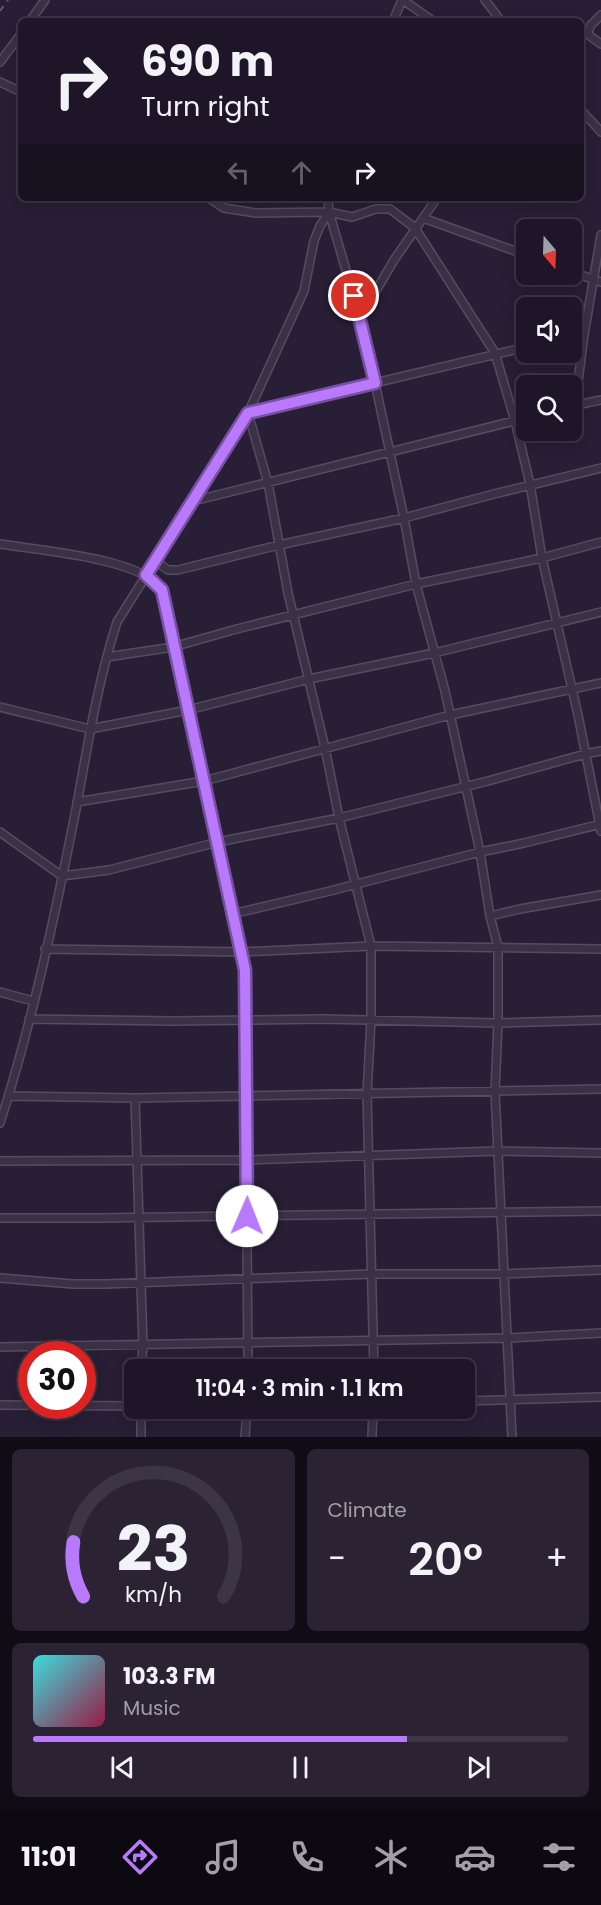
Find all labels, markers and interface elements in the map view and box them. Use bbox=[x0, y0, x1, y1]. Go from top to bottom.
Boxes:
text: 690 m bbox=[141, 32, 274, 91]
icon: right bbox=[42, 42, 120, 120]
text: Turn right bbox=[141, 88, 270, 125]
icon: left bbox=[222, 156, 255, 189]
icon: ahead bbox=[285, 156, 318, 189]
icon: right bbox=[348, 156, 381, 189]
north arrow bbox=[516, 219, 582, 285]
map controls bbox=[516, 219, 582, 441]
pin bbox=[328, 270, 379, 321]
icon: arrive bbox=[337, 279, 370, 312]
button: sound bbox=[516, 297, 582, 363]
button: search bbox=[516, 375, 582, 441]
position arrow bbox=[215, 1184, 279, 1248]
speed limit sign: 30 bbox=[18, 1341, 96, 1419]
text: 11:04 · 3 min · 1.1 km bbox=[195, 1373, 404, 1404]
text: Climate bbox=[328, 1496, 407, 1524]
text: 23 bbox=[117, 1505, 190, 1593]
text: 20° bbox=[408, 1528, 483, 1591]
text: − bbox=[328, 1535, 346, 1582]
text: + bbox=[545, 1535, 568, 1582]
text: km/h bbox=[125, 1579, 182, 1610]
text: 103.3 FM bbox=[123, 1661, 215, 1692]
text: Music bbox=[123, 1694, 181, 1722]
icon: previous bbox=[106, 1751, 139, 1784]
icon: pause bbox=[284, 1751, 317, 1784]
icon: next bbox=[462, 1751, 495, 1784]
icon: directions bbox=[119, 1836, 161, 1878]
icon: music bbox=[202, 1836, 244, 1878]
icon: phone bbox=[286, 1836, 328, 1878]
icon: climate bbox=[370, 1836, 412, 1878]
icon: car bbox=[454, 1836, 496, 1878]
icon: filters bbox=[538, 1836, 580, 1878]
text: 11:01 bbox=[21, 1838, 77, 1875]

